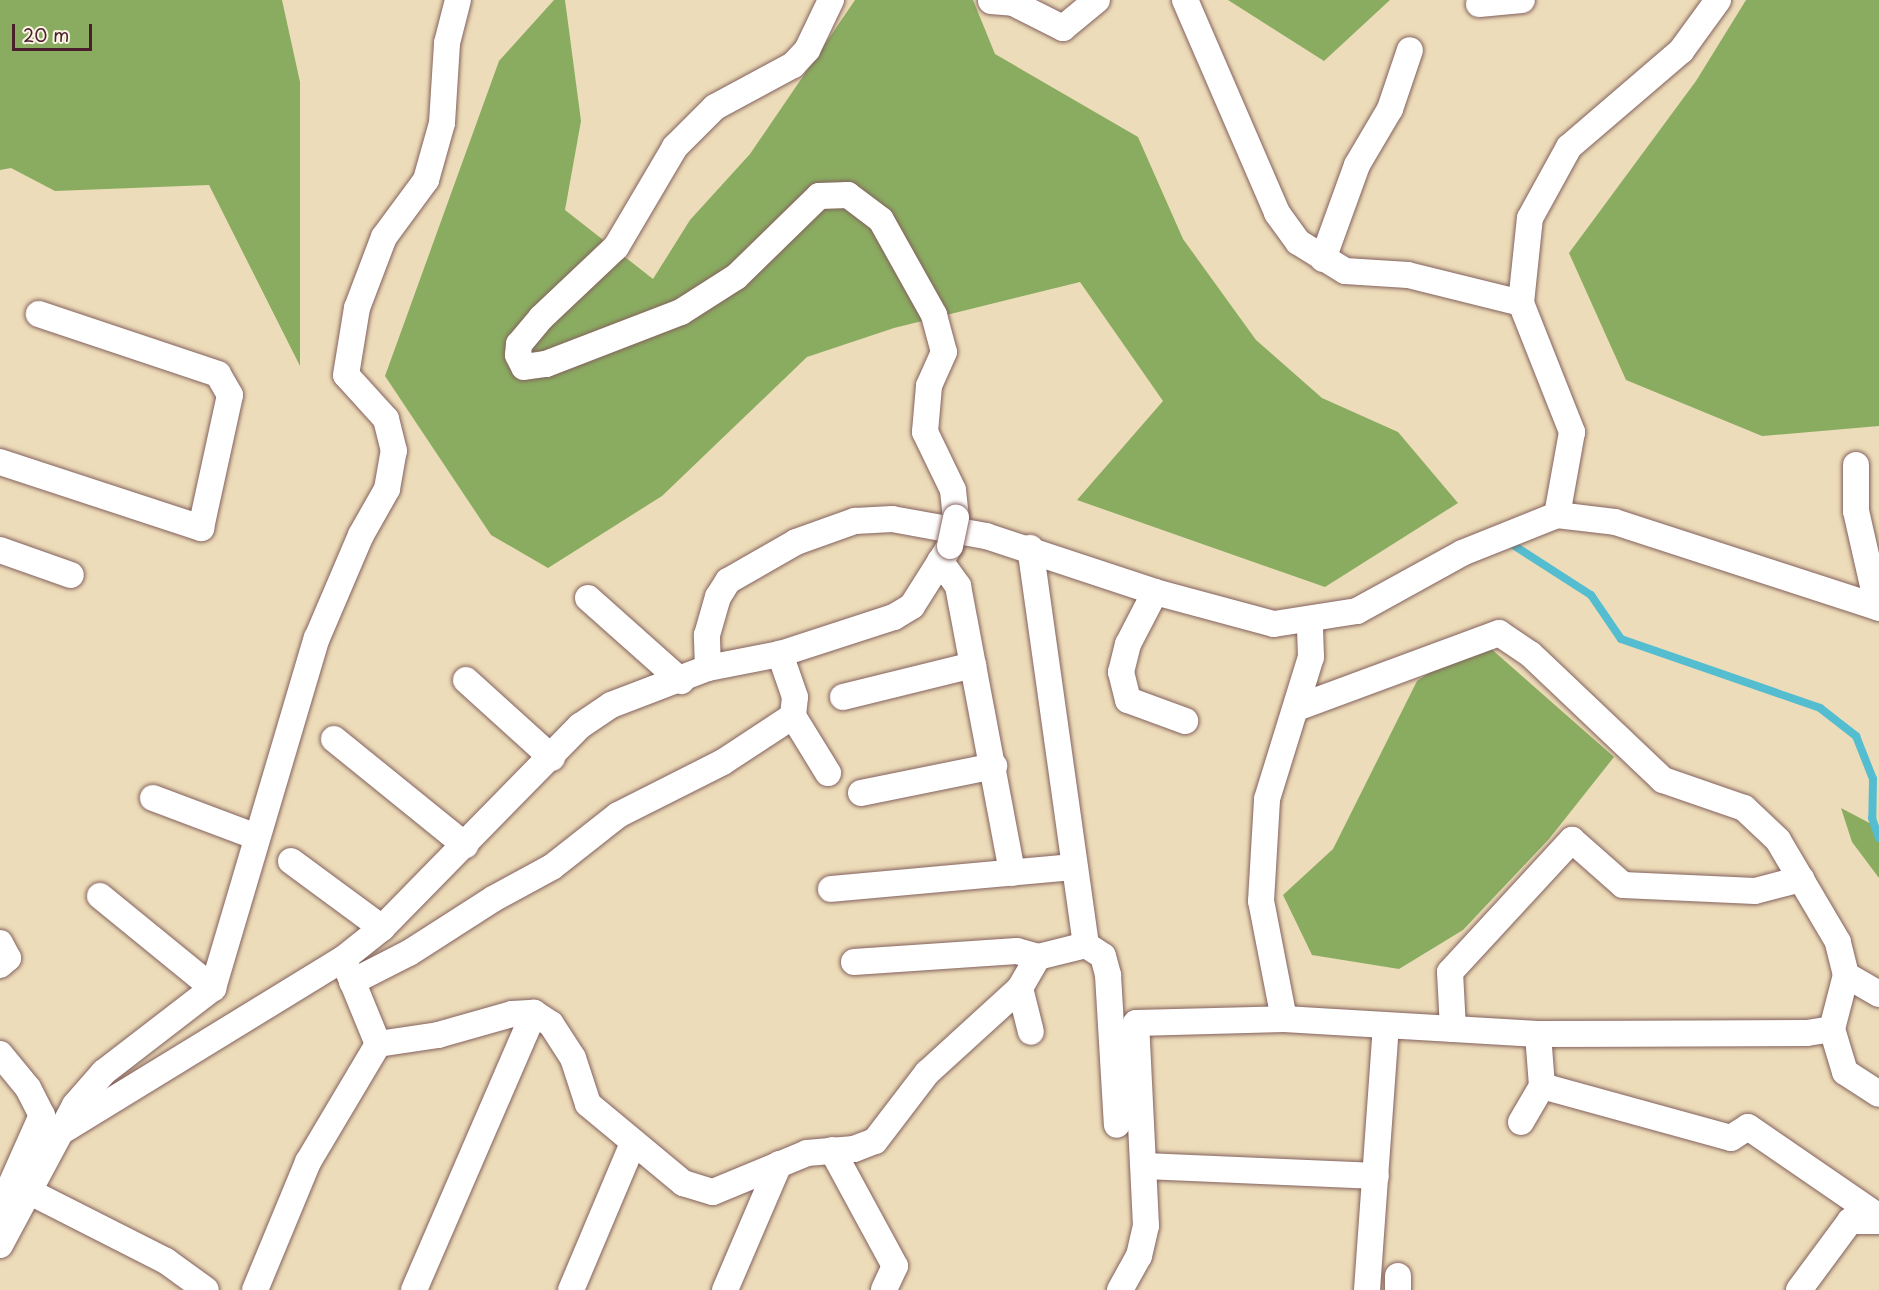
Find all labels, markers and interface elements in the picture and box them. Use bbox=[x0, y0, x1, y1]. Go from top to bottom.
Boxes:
scale bar bbox=[15, 12, 94, 50]
text: 20 m bbox=[23, 21, 69, 48]

